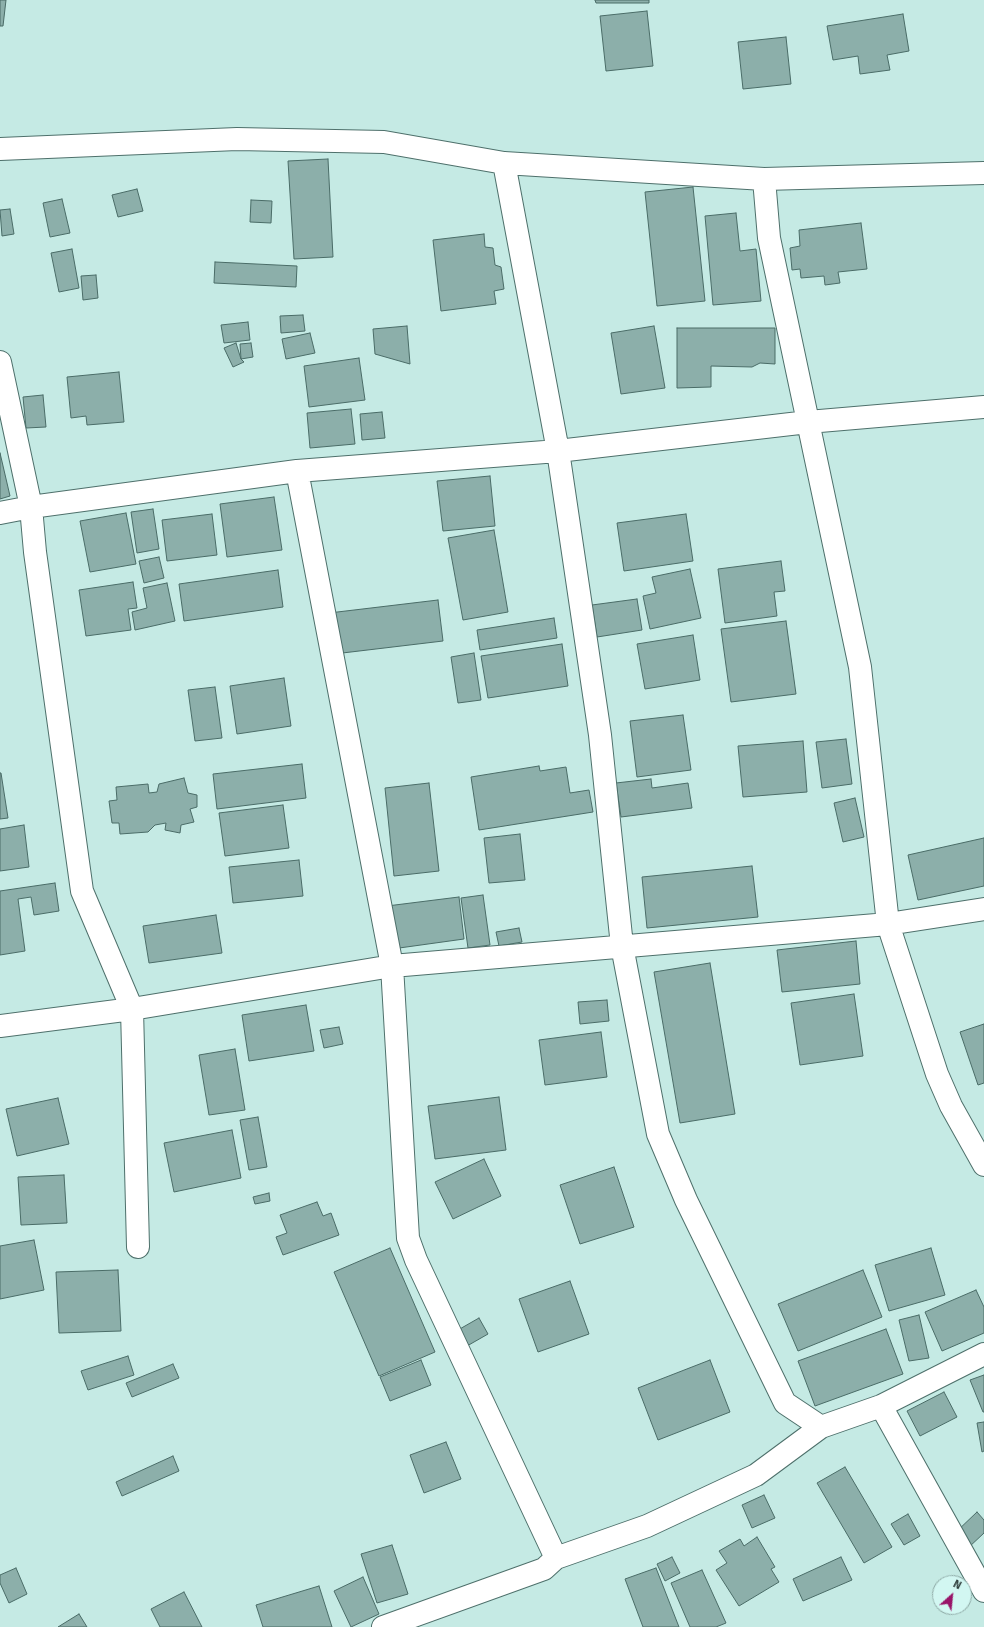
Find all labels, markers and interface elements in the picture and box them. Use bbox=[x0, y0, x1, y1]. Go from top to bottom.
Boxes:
north arrow bbox=[932, 1575, 972, 1615]
text: N bbox=[951, 1577, 964, 1592]

